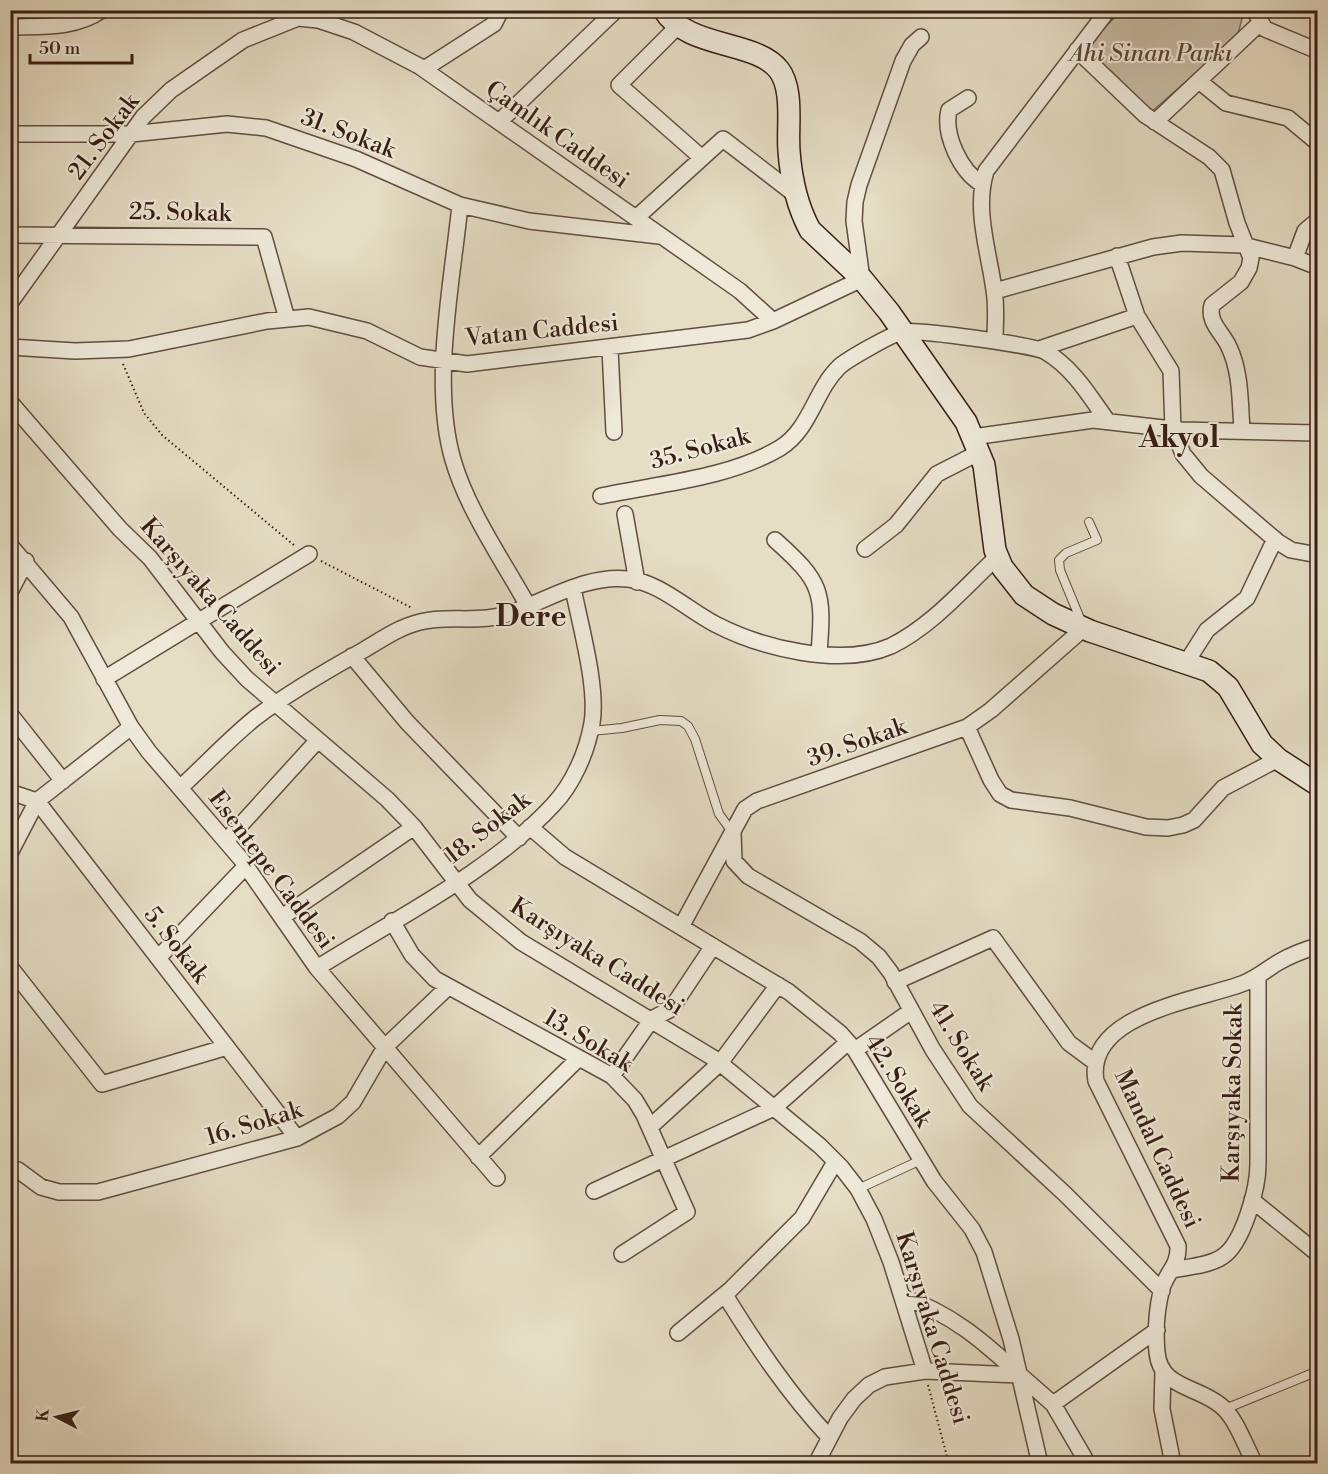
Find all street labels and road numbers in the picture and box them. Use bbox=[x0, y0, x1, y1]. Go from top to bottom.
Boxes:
street label: Çamlık Caddesi bbox=[479, 74, 635, 196]
street label: 21. Sokak bbox=[62, 87, 147, 186]
street label: 31. Sokak bbox=[296, 102, 401, 166]
street label: 25. Sokak bbox=[128, 197, 233, 229]
street label: Vatan Caddesi bbox=[463, 308, 620, 354]
street label: 35. Sokak bbox=[647, 421, 755, 477]
street label: Karşıyaka Caddesi bbox=[133, 512, 287, 682]
street label: 39. Sokak bbox=[803, 712, 912, 774]
street label: 18. Sokak bbox=[439, 784, 538, 871]
street label: Esentepe Caddesi bbox=[201, 785, 341, 955]
street label: Karşıyaka Caddesi bbox=[504, 891, 690, 1023]
street label: 5. Sokak bbox=[137, 901, 216, 990]
street label: 41. Sokak bbox=[922, 995, 1001, 1098]
street label: Karşıyaka Sokak bbox=[1216, 1002, 1250, 1183]
street label: 13. Sokak bbox=[538, 1003, 639, 1080]
street label: 42. Sokak bbox=[858, 1029, 939, 1134]
street label: Mandal Caddesi bbox=[1107, 1065, 1207, 1233]
street label: 16. Sokak bbox=[202, 1095, 307, 1153]
street label: Karşıyaka Caddesi bbox=[888, 1228, 976, 1428]

